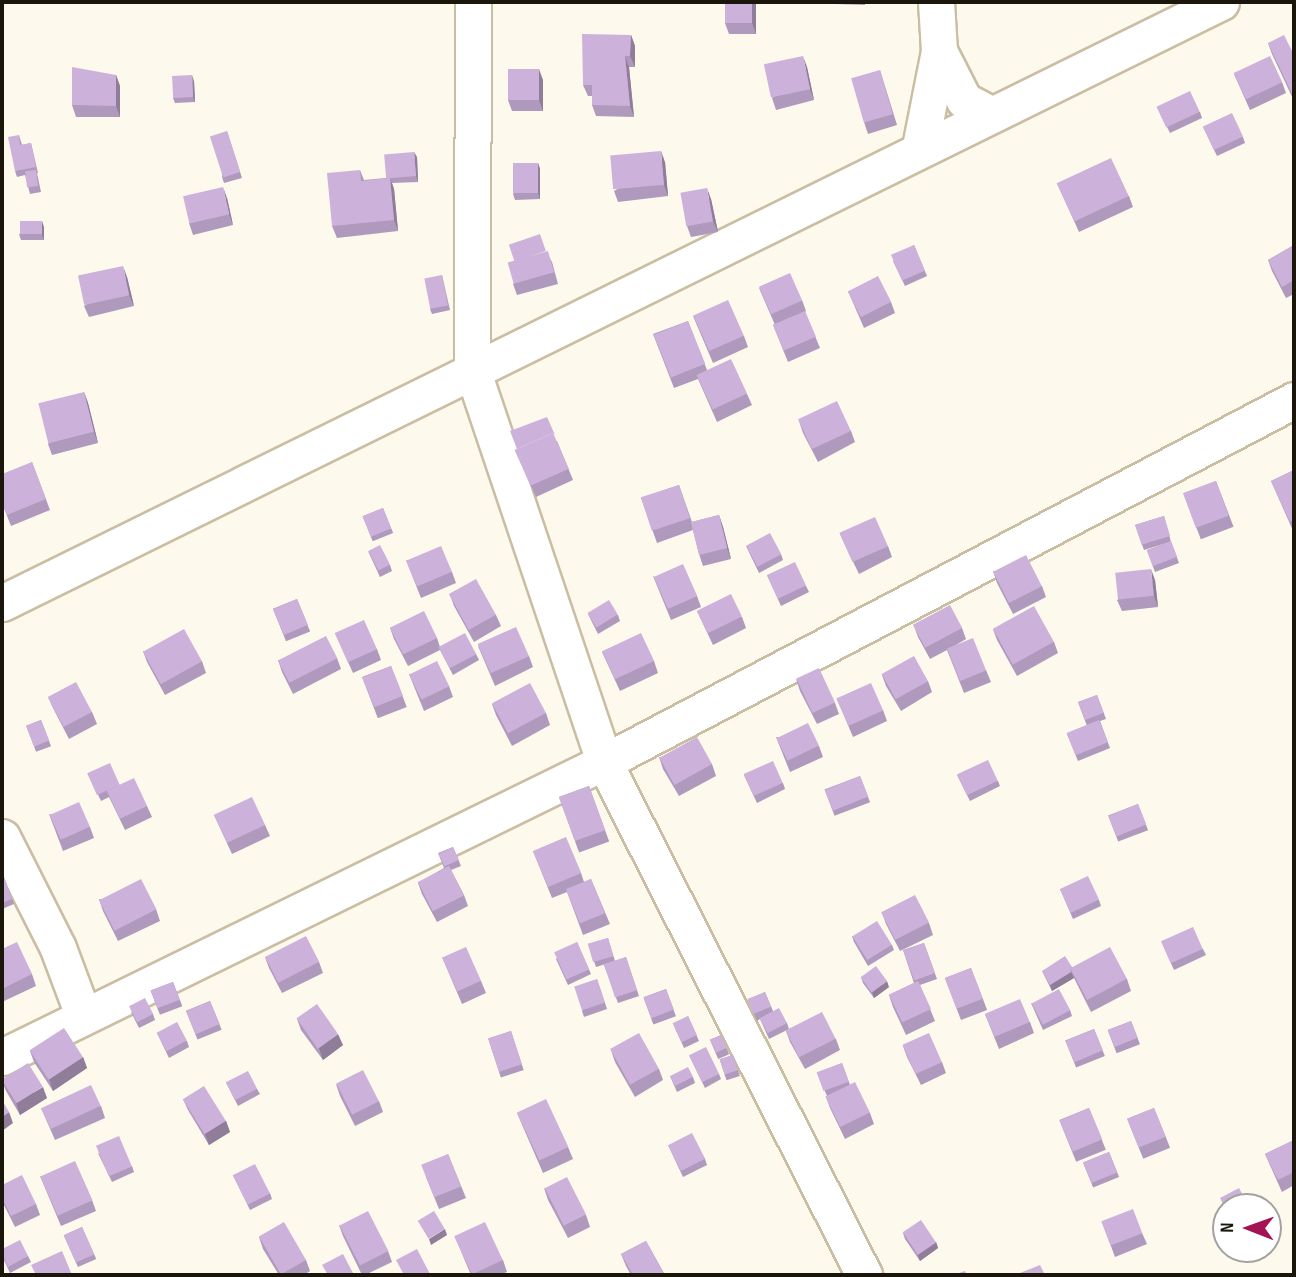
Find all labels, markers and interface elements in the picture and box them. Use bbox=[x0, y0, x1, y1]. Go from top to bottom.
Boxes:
north arrow bbox=[1212, 1193, 1282, 1263]
text: N bbox=[1216, 1222, 1239, 1233]

